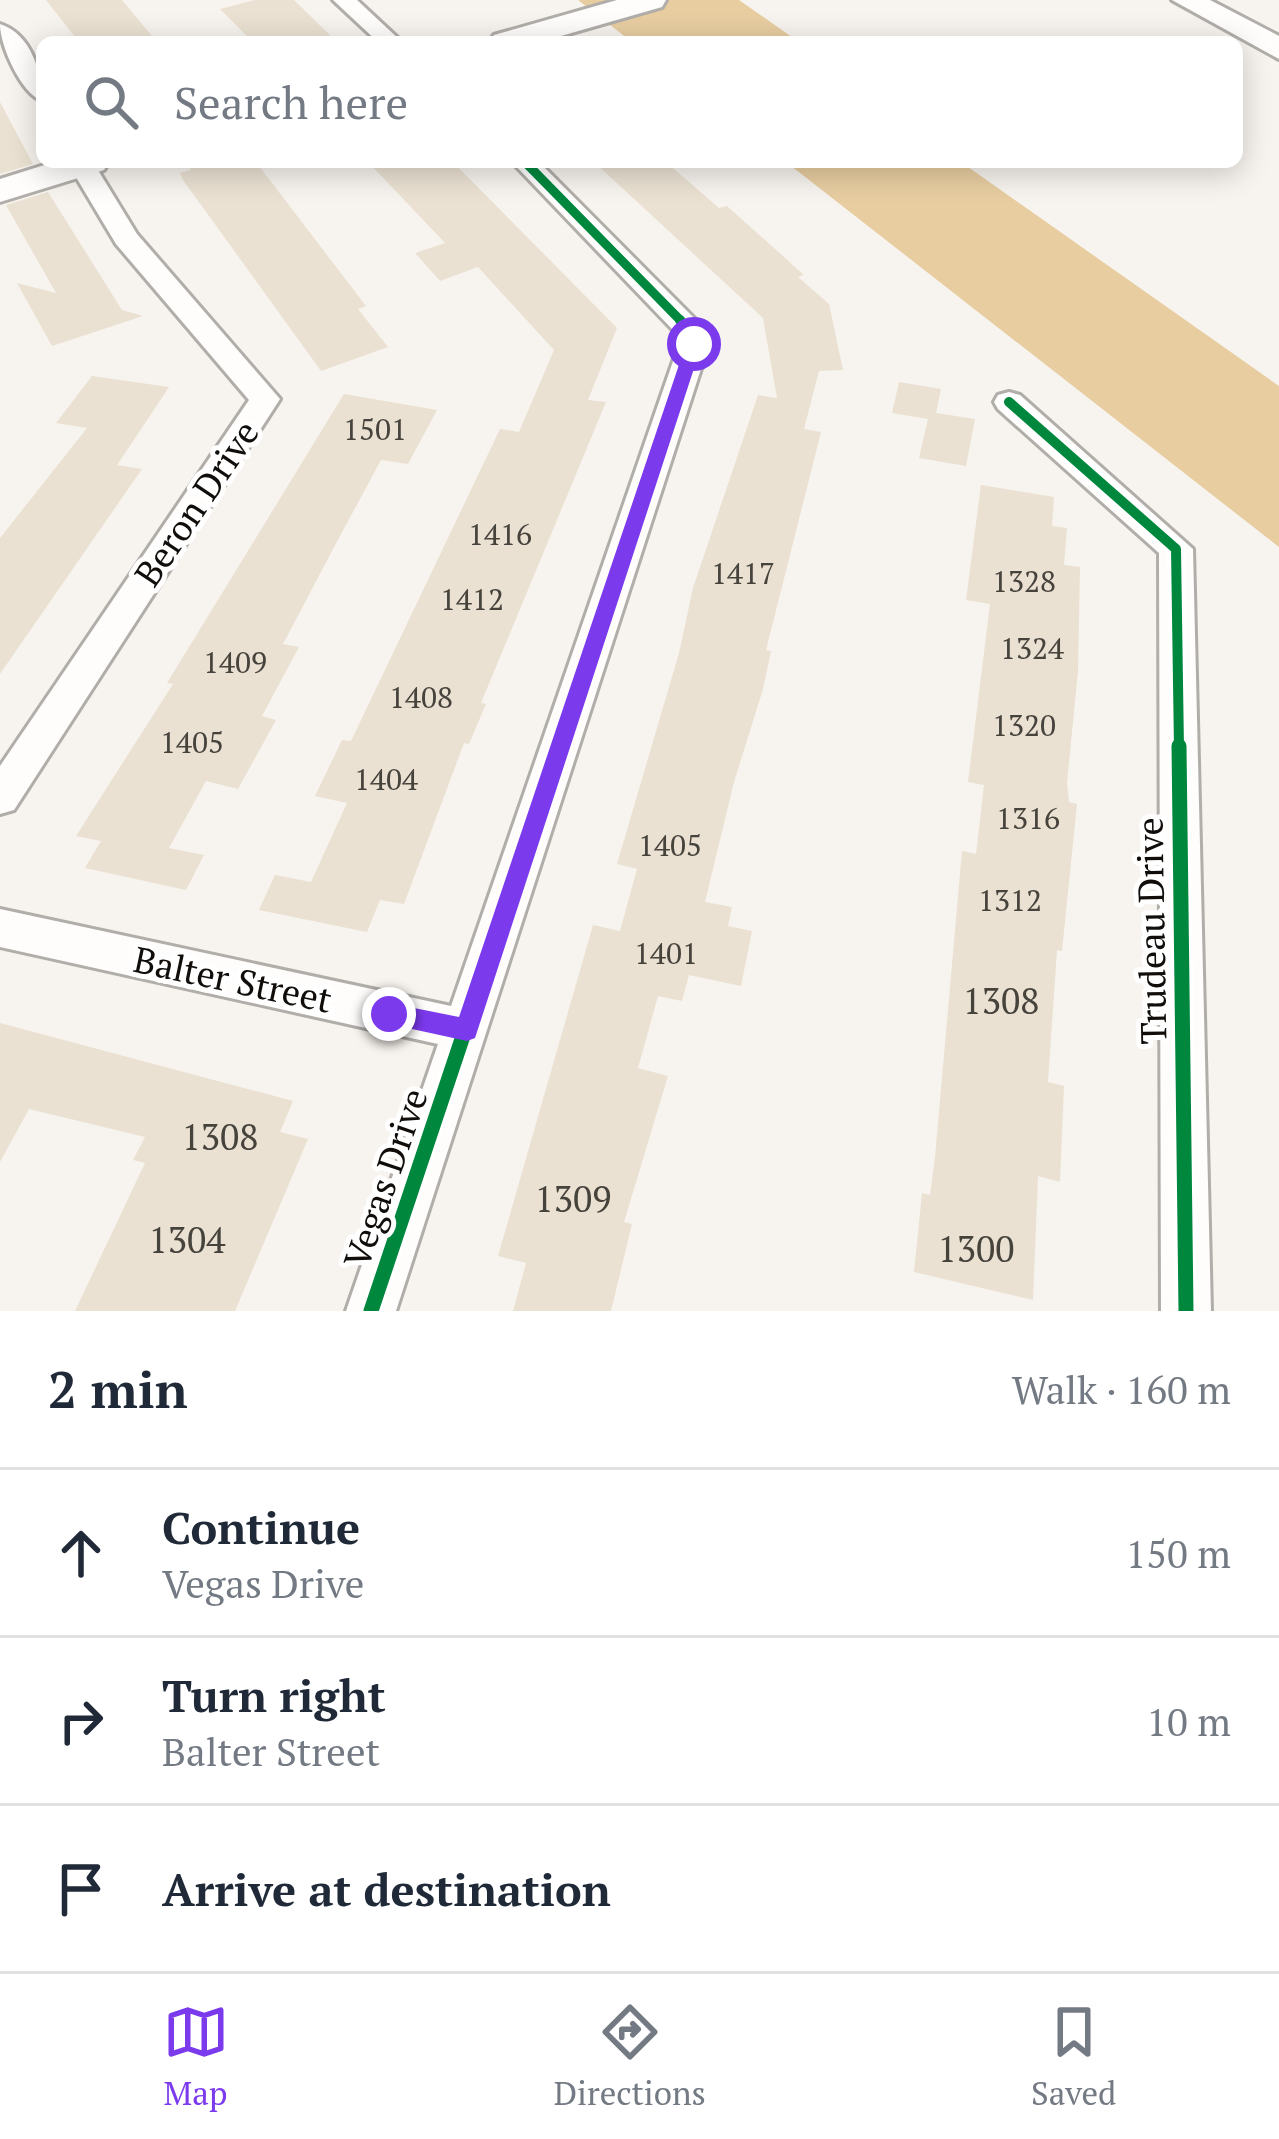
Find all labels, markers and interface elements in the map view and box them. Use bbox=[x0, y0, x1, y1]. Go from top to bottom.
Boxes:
search box bbox=[36, 36, 1243, 168]
icon: search bbox=[78, 69, 144, 135]
text: Search here bbox=[174, 72, 408, 132]
route start bbox=[667, 317, 721, 371]
house number: 1501 bbox=[343, 409, 407, 449]
street label: Beron Drive bbox=[123, 411, 269, 595]
house number: 1416 bbox=[468, 514, 532, 554]
house number: 1417 bbox=[711, 553, 775, 593]
house number: 1328 bbox=[992, 561, 1056, 601]
house number: 1412 bbox=[440, 579, 504, 619]
house number: 1324 bbox=[1000, 628, 1064, 668]
house number: 1409 bbox=[203, 642, 267, 682]
house number: 1408 bbox=[389, 677, 453, 717]
house number: 1320 bbox=[992, 705, 1056, 745]
house number: 1405 bbox=[160, 722, 224, 762]
house number: 1404 bbox=[354, 759, 418, 799]
house number: 1316 bbox=[996, 798, 1060, 838]
street label: Trudeau Drive bbox=[1126, 817, 1176, 1045]
house number: 1405 bbox=[638, 825, 702, 865]
house number: 1312 bbox=[978, 880, 1042, 920]
house number: 1401 bbox=[634, 933, 698, 973]
street label: Balter Street bbox=[130, 935, 336, 1023]
house number: 1308 bbox=[963, 977, 1039, 1024]
route end bbox=[362, 987, 416, 1041]
street label: Vegas Drive bbox=[332, 1082, 438, 1274]
house number: 1308 bbox=[182, 1113, 258, 1160]
house number: 1309 bbox=[535, 1175, 611, 1222]
house number: 1304 bbox=[149, 1216, 226, 1263]
house number: 1300 bbox=[938, 1225, 1014, 1272]
text: 2 min bbox=[48, 1355, 188, 1423]
text: Walk · 160 m bbox=[1012, 1363, 1231, 1415]
text: Continue bbox=[162, 1497, 360, 1557]
icon: ahead bbox=[48, 1520, 114, 1586]
text: 150 m bbox=[1126, 1527, 1231, 1579]
text: Vegas Drive bbox=[162, 1557, 364, 1609]
text: Turn right bbox=[162, 1665, 386, 1725]
icon: right bbox=[48, 1688, 114, 1754]
text: 10 m bbox=[1146, 1695, 1231, 1747]
text: Balter Street bbox=[162, 1725, 380, 1777]
icon: arrive bbox=[48, 1856, 114, 1922]
text: Arrive at destination bbox=[162, 1859, 611, 1919]
tab: Map bbox=[163, 1999, 229, 2114]
tab: Directions bbox=[554, 1999, 706, 2114]
tab: Saved bbox=[1031, 1999, 1116, 2114]

